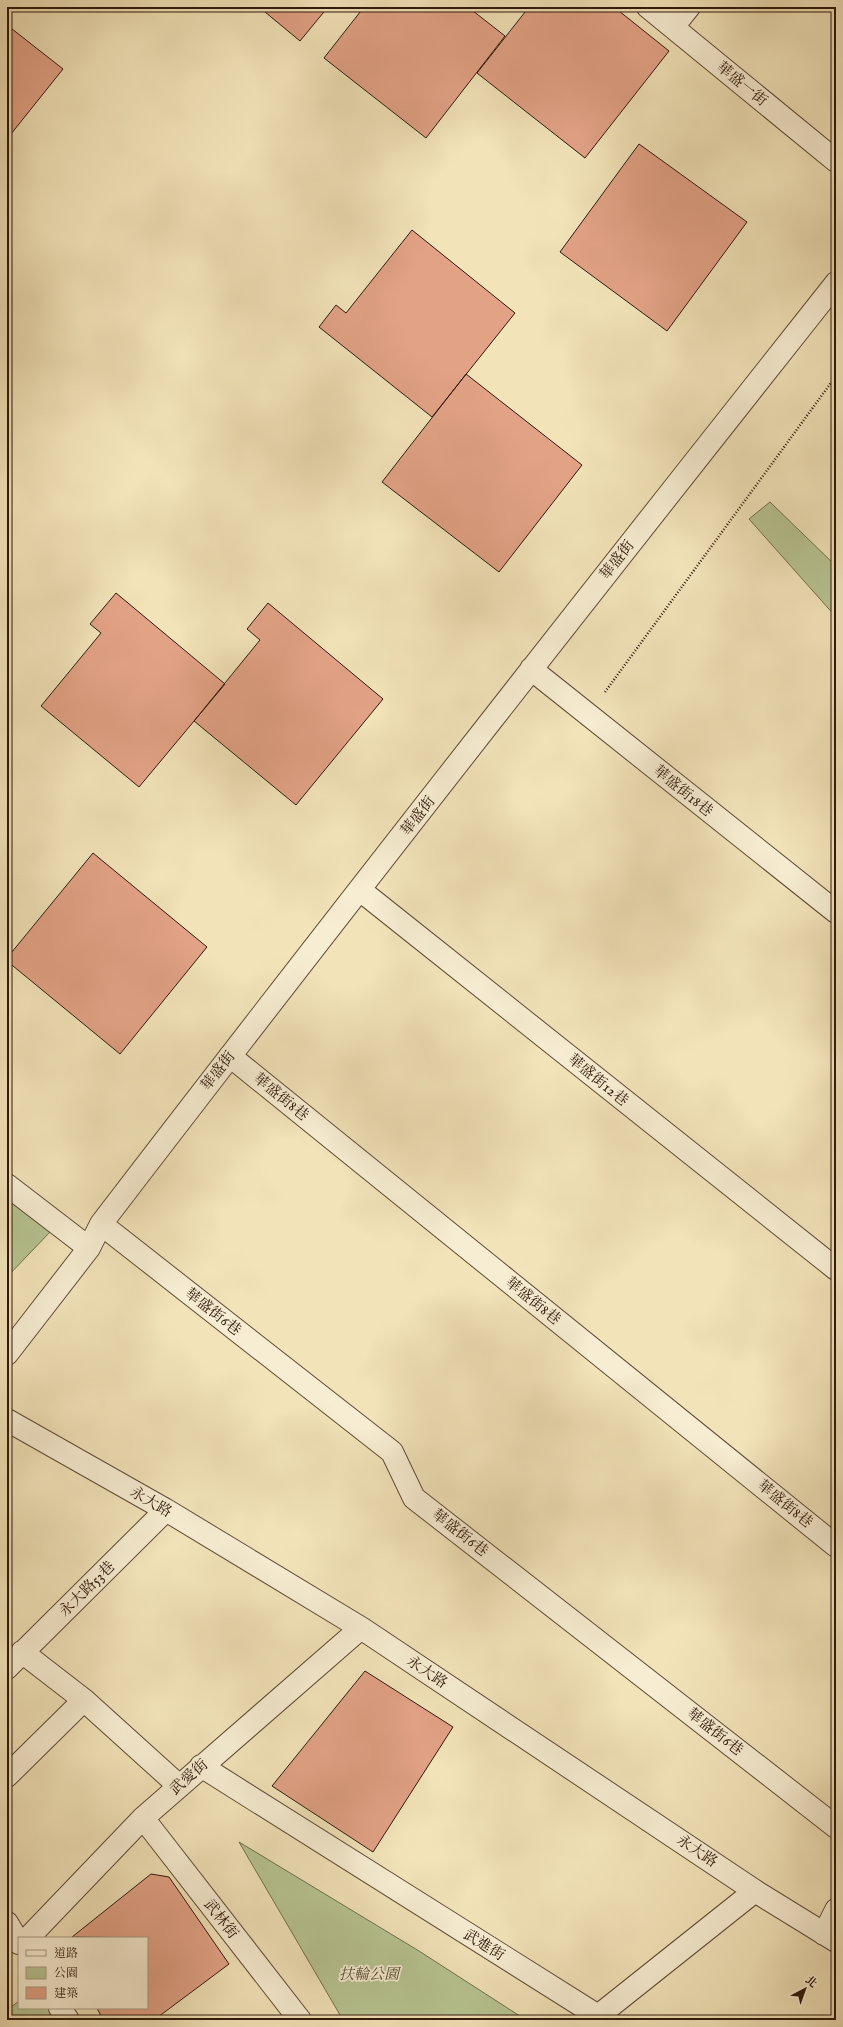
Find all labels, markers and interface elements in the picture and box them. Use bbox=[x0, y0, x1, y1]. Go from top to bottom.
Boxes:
street label: 華盛一街 bbox=[713, 58, 771, 110]
street label: 華盛街 bbox=[596, 536, 638, 584]
street label: 華盛街18巷 bbox=[649, 761, 717, 821]
street label: 華盛街 bbox=[397, 792, 439, 840]
street label: 華盛街 bbox=[197, 1047, 239, 1095]
street label: 華盛街12巷 bbox=[564, 1050, 632, 1110]
street label: 華盛街8巷 bbox=[249, 1069, 313, 1125]
street label: 華盛街8巷 bbox=[501, 1273, 565, 1329]
street label: 華盛街6巷 bbox=[181, 1284, 245, 1340]
street label: 華盛街8巷 bbox=[753, 1476, 817, 1532]
street label: 永大路 bbox=[127, 1483, 175, 1521]
street label: 華盛街6巷 bbox=[428, 1505, 492, 1561]
street label: 永大路53巷 bbox=[55, 1557, 119, 1621]
street label: 永大路 bbox=[403, 1652, 451, 1692]
street label: 華盛街6巷 bbox=[683, 1704, 747, 1760]
street label: 武愛街 bbox=[166, 1755, 212, 1799]
street label: 永大路 bbox=[673, 1831, 721, 1871]
street label: 武林街 bbox=[200, 1895, 242, 1943]
street label: 武進街 bbox=[460, 1925, 508, 1965]
legend bbox=[18, 1937, 148, 2009]
text: 道路 bbox=[54, 1946, 78, 1961]
park label: 扶輪公園 bbox=[339, 1965, 401, 1984]
text: 公園 bbox=[54, 1966, 78, 1981]
north arrow bbox=[785, 1969, 825, 2009]
text: 北 bbox=[802, 1973, 820, 1991]
text: 建築 bbox=[54, 1986, 78, 2001]

